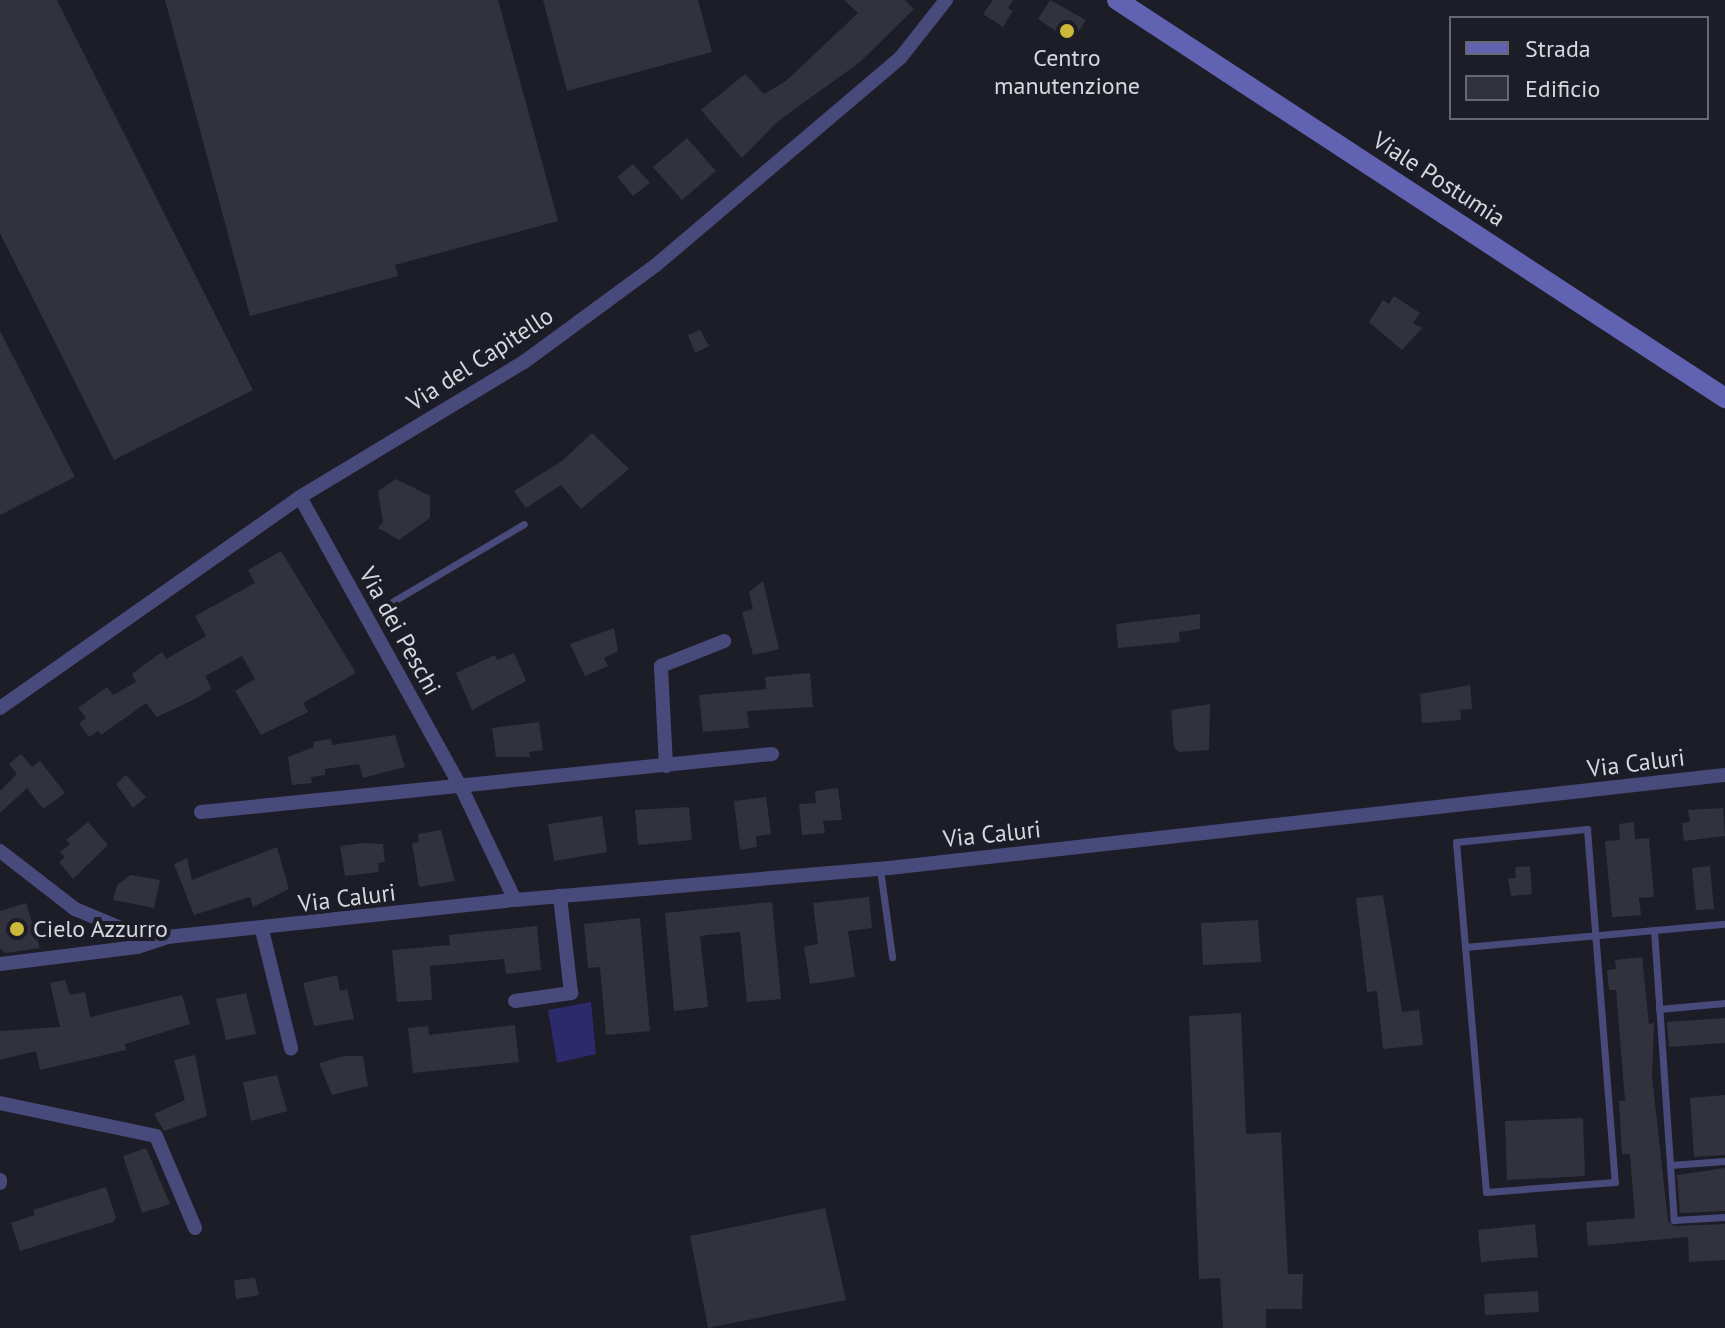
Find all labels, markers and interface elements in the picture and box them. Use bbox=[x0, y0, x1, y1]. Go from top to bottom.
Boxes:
legend bbox=[1449, 16, 1709, 120]
marker: Centro manutenzione bbox=[1058, 22, 1076, 40]
text: Strada bbox=[1525, 33, 1591, 64]
place label: Centro manutenzione bbox=[994, 44, 1140, 100]
text: Edificio bbox=[1525, 73, 1600, 104]
street label: Viale Postumia bbox=[1367, 126, 1511, 232]
street label: Via del Capitello bbox=[402, 301, 558, 417]
street label: Via dei Peschi bbox=[353, 562, 447, 700]
street label: Via Caluri bbox=[1586, 743, 1686, 783]
street label: Via Caluri bbox=[942, 815, 1042, 853]
street label: Via Caluri bbox=[297, 878, 397, 918]
place label: Cielo Azzurro bbox=[33, 915, 169, 943]
marker: Cielo Azzurro bbox=[8, 920, 26, 938]

